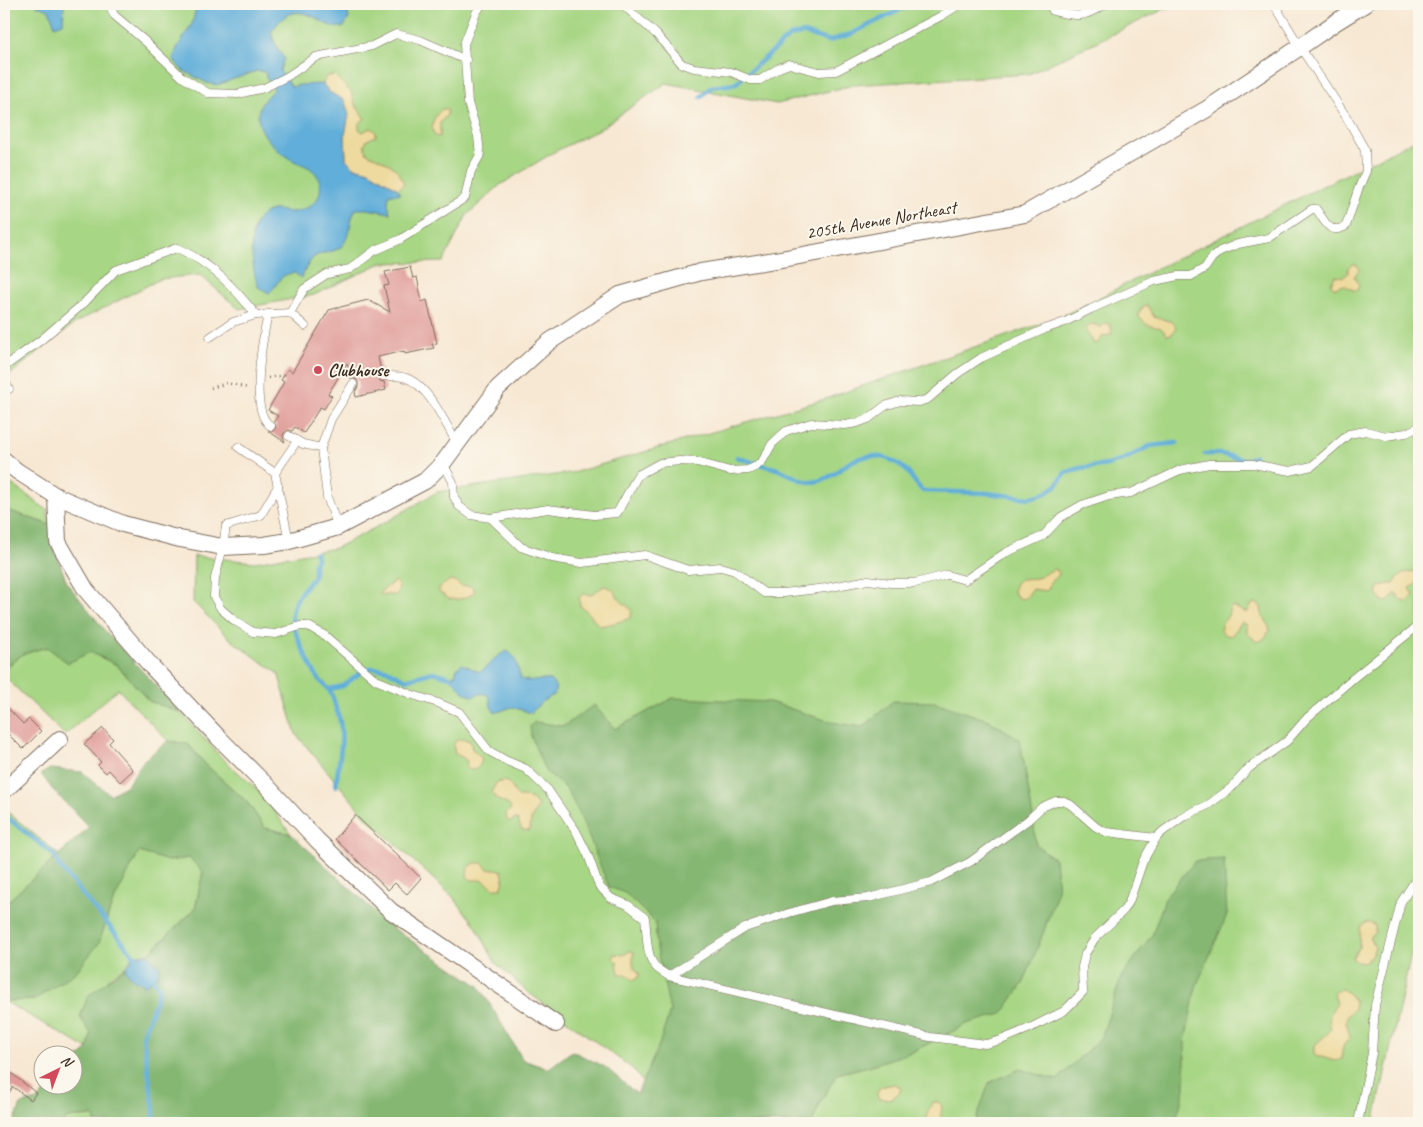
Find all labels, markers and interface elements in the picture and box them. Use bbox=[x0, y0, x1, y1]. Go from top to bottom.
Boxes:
street label: 205th Avenue Northeast bbox=[804, 195, 961, 244]
place label: Clubhouse bbox=[328, 359, 390, 381]
marker: Clubhouse bbox=[312, 364, 324, 376]
north arrow bbox=[32, 1044, 82, 1094]
text: N bbox=[57, 1051, 77, 1071]

